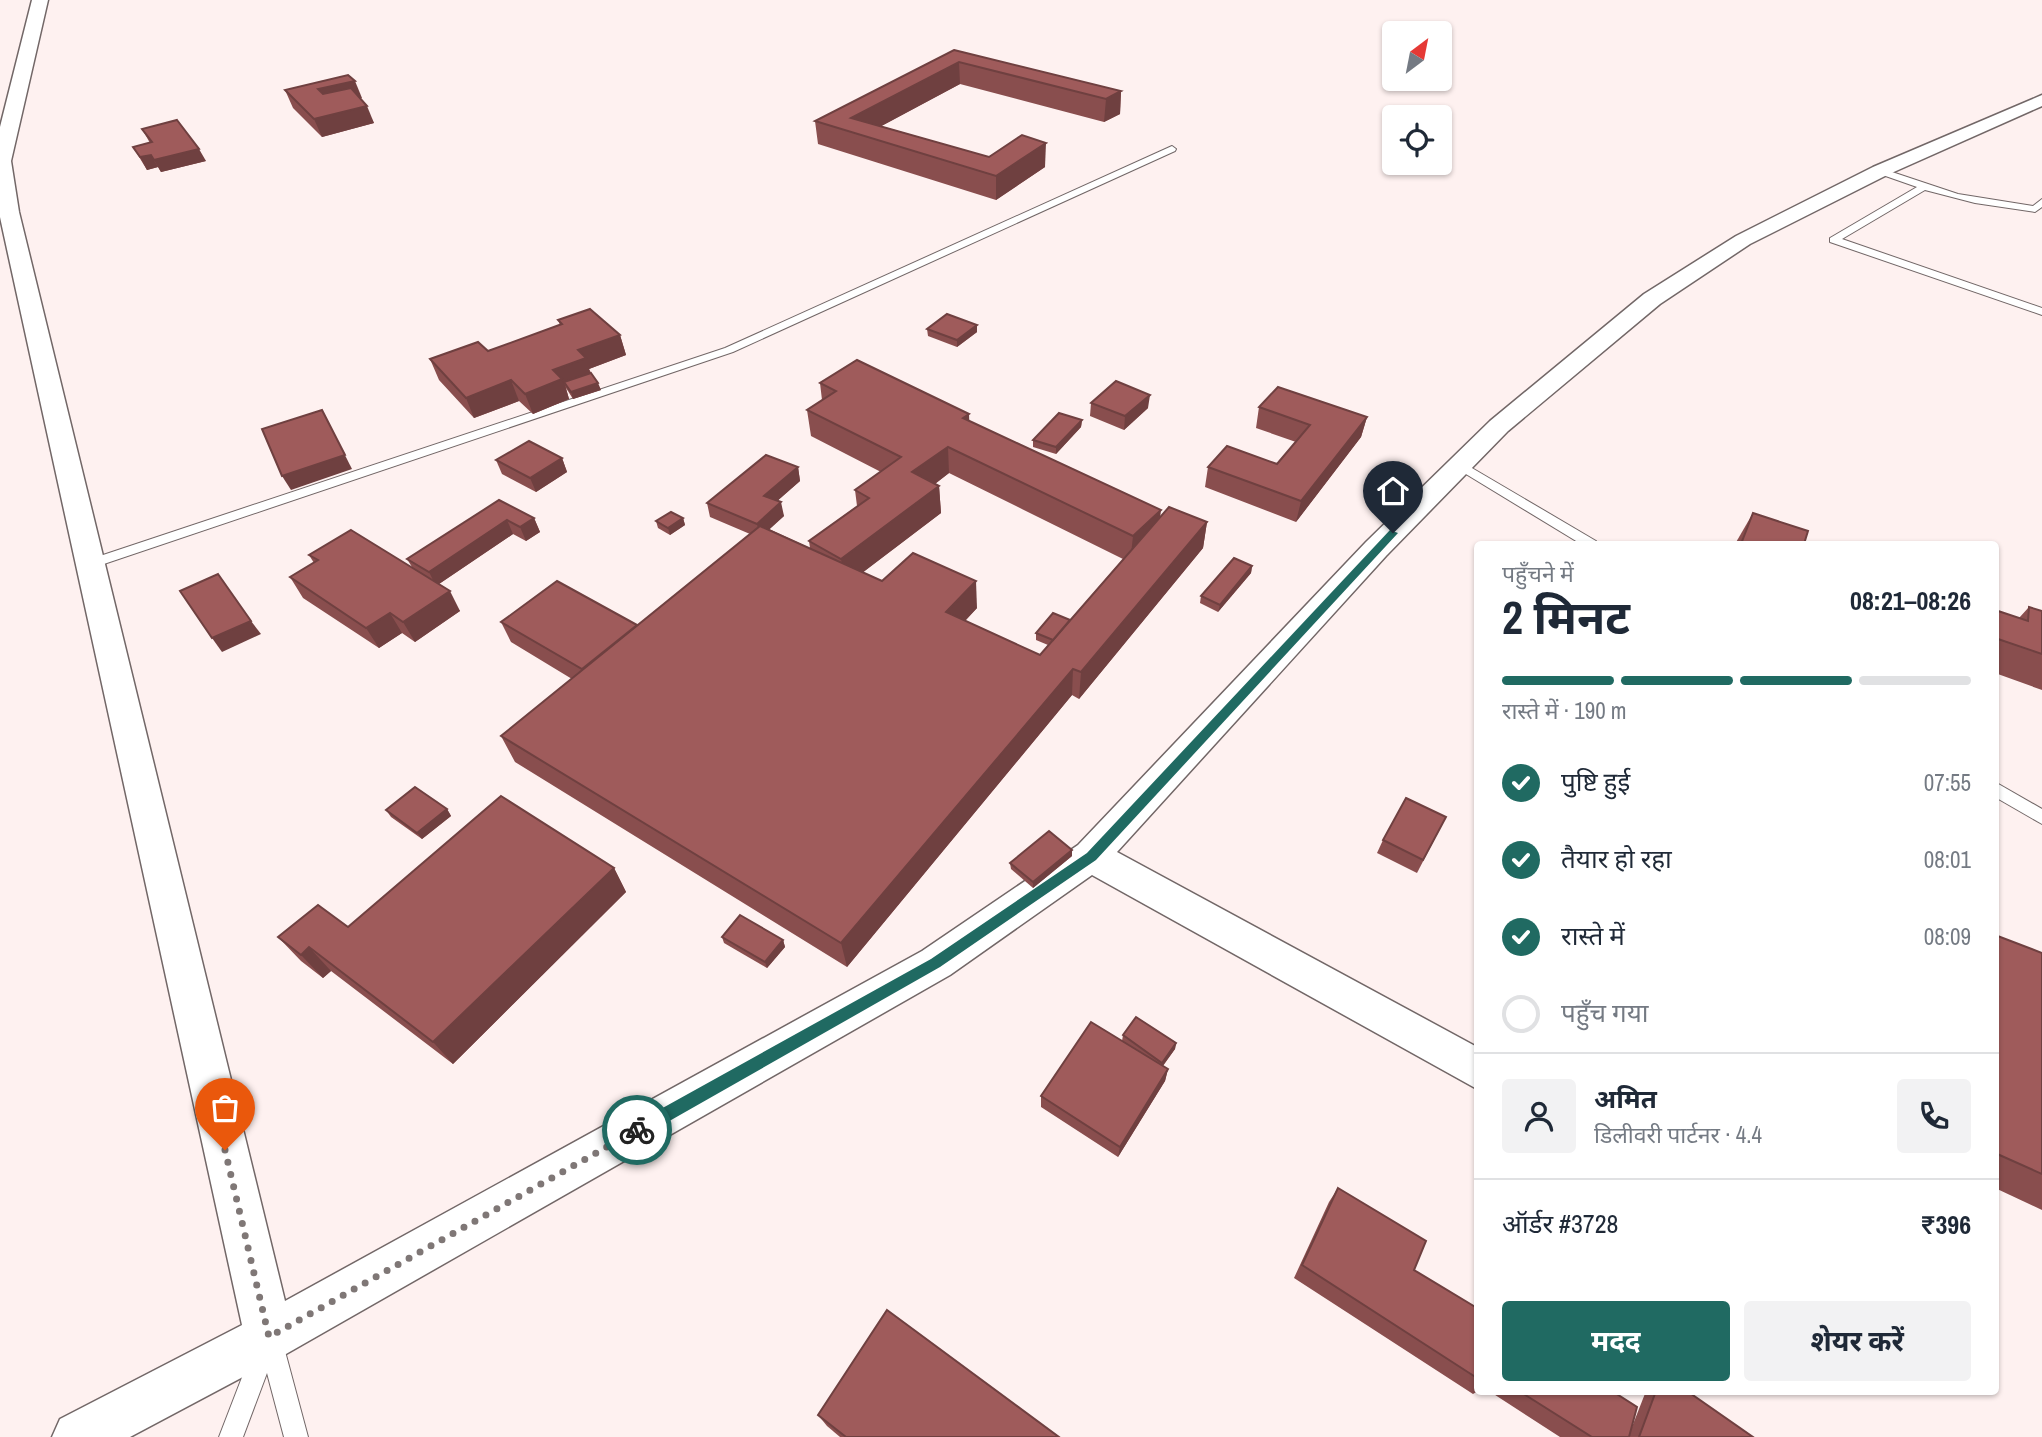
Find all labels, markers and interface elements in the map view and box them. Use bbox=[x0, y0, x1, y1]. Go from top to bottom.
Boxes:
north arrow bbox=[1382, 21, 1452, 91]
map controls bbox=[1382, 21, 1452, 175]
button: locate bbox=[1382, 105, 1452, 175]
pin bbox=[1363, 461, 1423, 533]
icon: home bbox=[1374, 472, 1412, 510]
text: पहुँचने में bbox=[1502, 558, 1574, 589]
text: 08:21–08:26 bbox=[1850, 583, 1971, 618]
text: 2 मिनट bbox=[1502, 586, 1630, 648]
text: रास्ते में · 190 m bbox=[1502, 695, 1627, 726]
icon: check bbox=[1502, 764, 1540, 802]
text: पुष्टि हुई bbox=[1561, 764, 1630, 799]
text: 07:55 bbox=[1924, 767, 1971, 798]
icon: check bbox=[1502, 841, 1540, 879]
text: तैयार हो रहा bbox=[1561, 841, 1672, 876]
text: 08:01 bbox=[1924, 844, 1971, 875]
icon: check bbox=[1502, 918, 1540, 956]
text: रास्ते में bbox=[1561, 918, 1625, 953]
text: 08:09 bbox=[1924, 921, 1971, 952]
text: पहुँच गया bbox=[1561, 995, 1648, 1030]
pin bbox=[195, 1078, 255, 1150]
button: person bbox=[1502, 1079, 1576, 1153]
button: phone bbox=[1897, 1079, 1971, 1153]
text: अमित bbox=[1594, 1081, 1657, 1116]
icon: bag bbox=[206, 1089, 244, 1127]
courier bbox=[602, 1095, 672, 1165]
icon: bike bbox=[618, 1111, 656, 1149]
text: डिलीवरी पार्टनर · 4.4 bbox=[1594, 1119, 1762, 1150]
text: ऑर्डर #3728 bbox=[1502, 1206, 1618, 1241]
text: ₹396 bbox=[1920, 1207, 1971, 1242]
button: मदद bbox=[1502, 1301, 1730, 1381]
button: शेयर करें bbox=[1744, 1301, 1971, 1381]

